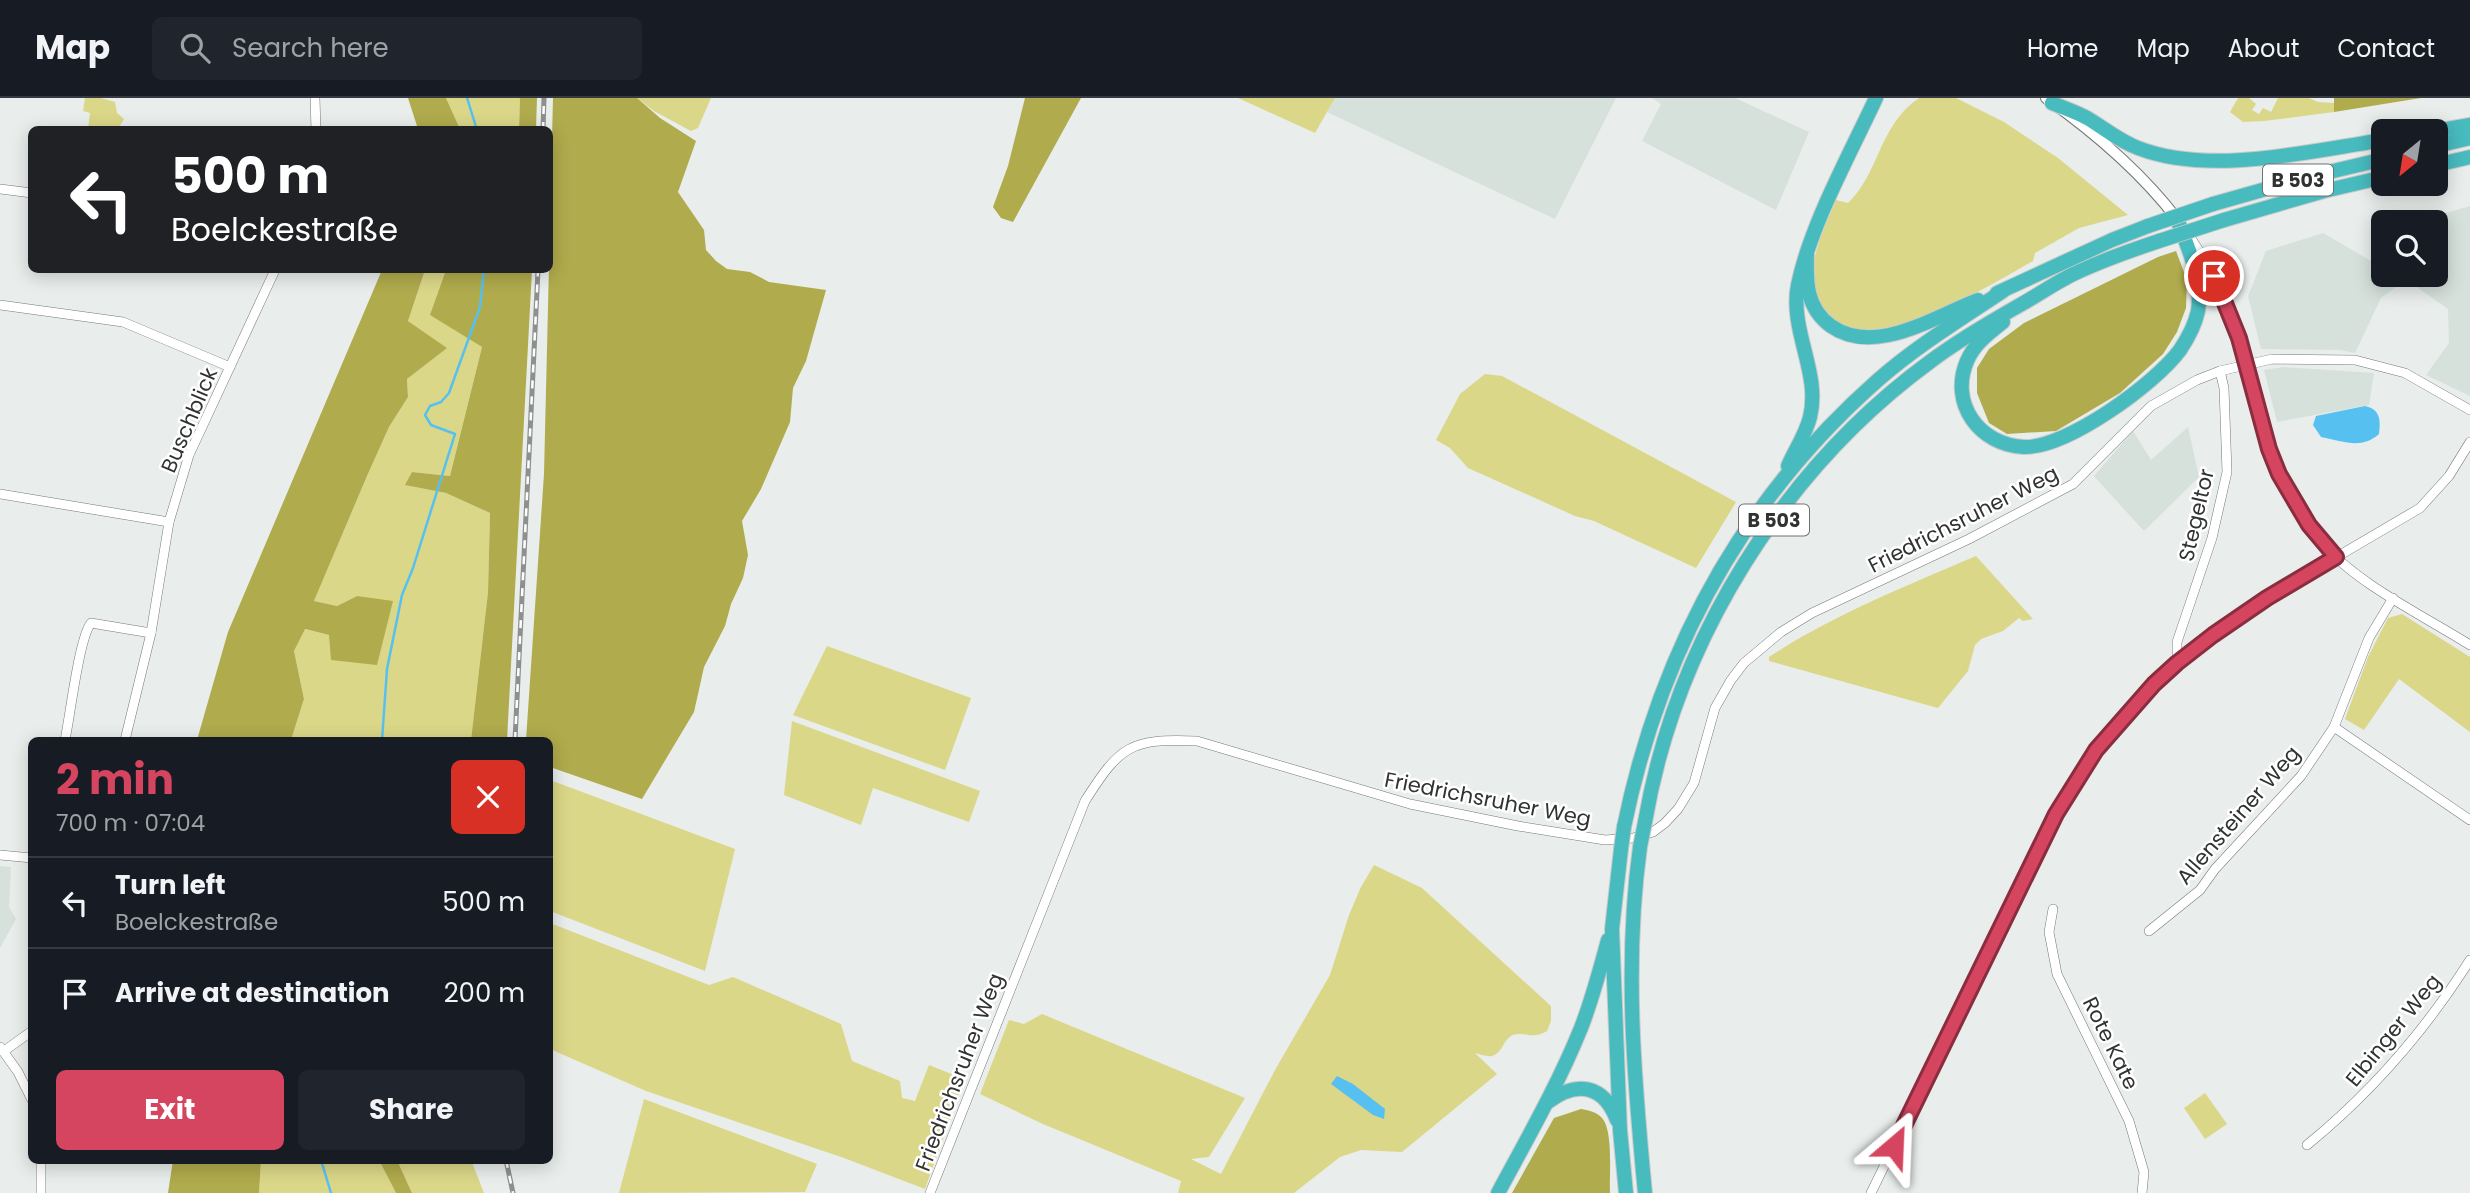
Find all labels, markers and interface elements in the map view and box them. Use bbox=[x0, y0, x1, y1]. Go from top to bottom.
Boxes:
search box bbox=[152, 17, 642, 80]
text: Map bbox=[35, 24, 110, 71]
icon: search bbox=[176, 29, 214, 67]
text: Search here bbox=[232, 30, 389, 66]
text: Home bbox=[2027, 32, 2099, 65]
text: Map bbox=[2137, 32, 2190, 65]
text: About bbox=[2228, 32, 2299, 65]
text: Contact bbox=[2337, 32, 2435, 65]
north arrow bbox=[2371, 119, 2448, 196]
map controls bbox=[2371, 119, 2448, 287]
text: 500 m bbox=[171, 142, 329, 210]
icon: left bbox=[56, 154, 147, 245]
road number: B 503 bbox=[2263, 164, 2333, 195]
text: Boelckestraße bbox=[171, 207, 398, 252]
button: search bbox=[2371, 210, 2448, 287]
pin bbox=[2184, 246, 2244, 306]
icon: arrive bbox=[2195, 257, 2233, 295]
street label: Buschblick bbox=[154, 363, 224, 477]
street label: Friedrichsruher Weg bbox=[1863, 458, 2063, 580]
street label: Stegeltor bbox=[2171, 466, 2221, 564]
road number: B 503 bbox=[1739, 504, 1809, 536]
street label: Allensteiner Weg bbox=[2170, 739, 2306, 891]
text: 2 min bbox=[56, 750, 174, 809]
button: close bbox=[451, 760, 525, 834]
street label: Friedrichsruher Weg bbox=[1382, 765, 1594, 833]
text: 700 m · 07:04 bbox=[56, 807, 205, 839]
text: Turn left bbox=[115, 867, 226, 903]
icon: left bbox=[56, 884, 94, 922]
text: 500 m bbox=[442, 884, 525, 920]
text: Boelckestraße bbox=[115, 906, 278, 938]
street label: Elbinger Weg bbox=[2339, 968, 2447, 1092]
street label: Friedrichsruher Weg bbox=[908, 969, 1010, 1175]
icon: arrive bbox=[56, 975, 94, 1013]
text: Arrive at destination bbox=[115, 975, 390, 1011]
text: 200 m bbox=[444, 975, 525, 1011]
street label: Rote Kate bbox=[2076, 992, 2146, 1094]
button: Exit bbox=[56, 1070, 284, 1150]
button: Share bbox=[298, 1070, 525, 1150]
position arrow bbox=[1857, 1109, 1931, 1183]

